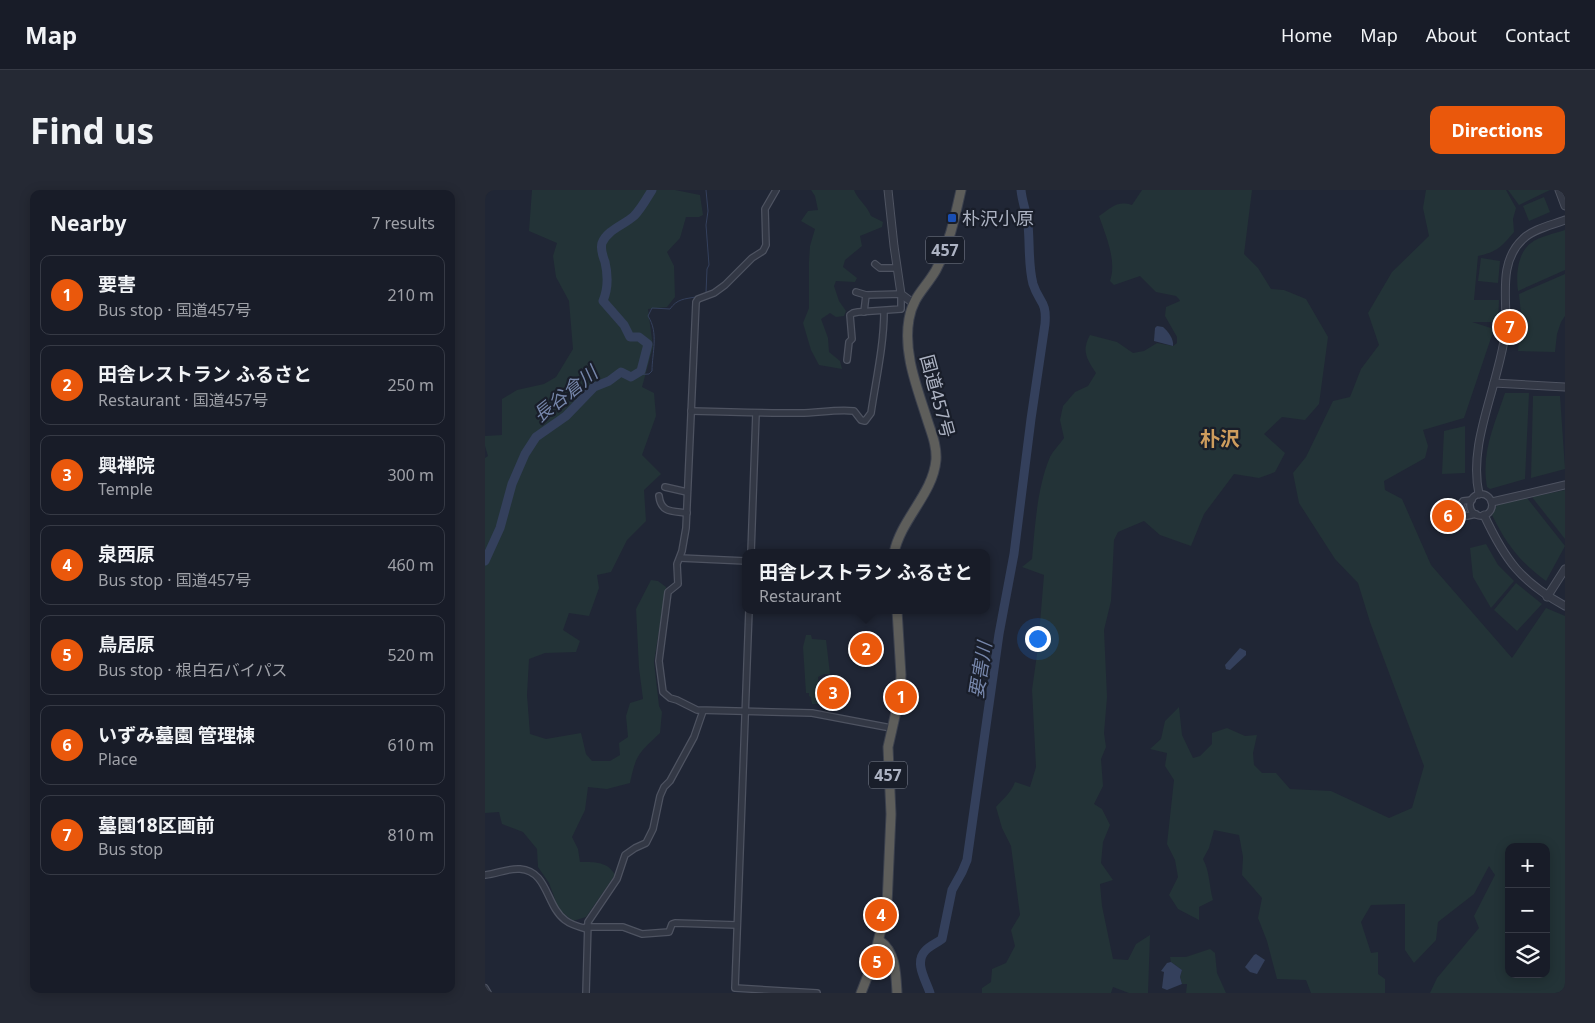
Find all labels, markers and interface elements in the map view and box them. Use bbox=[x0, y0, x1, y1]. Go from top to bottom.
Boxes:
text: Map bbox=[25, 18, 77, 51]
text: Home bbox=[1281, 23, 1332, 47]
text: Map bbox=[1360, 23, 1398, 47]
text: About bbox=[1426, 23, 1477, 47]
text: Contact bbox=[1505, 23, 1570, 47]
button: Directions bbox=[1430, 106, 1565, 154]
text: Find us bbox=[30, 107, 154, 154]
place label: 朴沢小原 bbox=[962, 206, 1034, 230]
text: Nearby bbox=[50, 209, 126, 237]
text: 7 results bbox=[371, 212, 435, 234]
marker: 朴沢小原 bbox=[946, 212, 958, 224]
road number: 457 bbox=[926, 236, 964, 264]
text: 要害 bbox=[98, 271, 136, 297]
text: 1 bbox=[62, 284, 72, 306]
text: 210 m bbox=[387, 284, 434, 306]
text: Bus stop · 国道457号 bbox=[98, 299, 251, 321]
pin: 7 bbox=[1494, 308, 1526, 346]
street label: 国道457号 bbox=[915, 352, 961, 440]
water label: 長谷倉川 bbox=[527, 359, 604, 428]
text: 田舎レストラン ふるさと bbox=[98, 361, 312, 387]
text: 2 bbox=[62, 374, 72, 396]
text: 250 m bbox=[387, 374, 434, 396]
text: Restaurant · 国道457号 bbox=[98, 389, 268, 411]
district label: 朴沢 bbox=[1200, 425, 1240, 452]
text: 興禅院 bbox=[98, 452, 155, 478]
text: 3 bbox=[62, 464, 72, 486]
text: 300 m bbox=[387, 464, 434, 486]
text: Temple bbox=[98, 478, 153, 500]
pin: 6 bbox=[1432, 497, 1464, 535]
text: 泉西原 bbox=[98, 541, 155, 567]
popup bbox=[742, 549, 990, 614]
text: 4 bbox=[62, 554, 72, 576]
text: 460 m bbox=[387, 554, 434, 576]
text: 田舎レストラン ふるさと bbox=[759, 559, 973, 585]
text: Bus stop · 国道457号 bbox=[98, 569, 251, 591]
text: Restaurant bbox=[759, 585, 841, 607]
your location bbox=[1025, 626, 1051, 652]
pin: 2 bbox=[850, 630, 882, 668]
text: 鳥居原 bbox=[98, 631, 155, 657]
water label: 要害川 bbox=[963, 638, 998, 700]
text: 5 bbox=[62, 644, 72, 666]
text: 520 m bbox=[387, 644, 434, 666]
text: Bus stop · 根白石バイパス bbox=[98, 659, 287, 681]
pin: 3 bbox=[817, 674, 849, 712]
pin: 1 bbox=[885, 678, 917, 716]
text: いずみ墓園 管理棟 bbox=[98, 722, 255, 748]
text: 6 bbox=[62, 734, 72, 756]
text: 610 m bbox=[387, 734, 434, 756]
text: Place bbox=[98, 748, 138, 770]
road number: 457 bbox=[869, 762, 907, 788]
text: 墓園18区画前 bbox=[98, 812, 215, 838]
text: 7 bbox=[62, 824, 72, 846]
text: 810 m bbox=[387, 824, 434, 846]
text: Bus stop bbox=[98, 838, 163, 860]
map controls bbox=[1505, 843, 1550, 978]
button: + bbox=[1505, 843, 1550, 888]
button: − bbox=[1505, 888, 1550, 933]
pin: 4 bbox=[865, 896, 897, 934]
button: layers bbox=[1505, 933, 1550, 978]
pin: 5 bbox=[861, 943, 893, 981]

